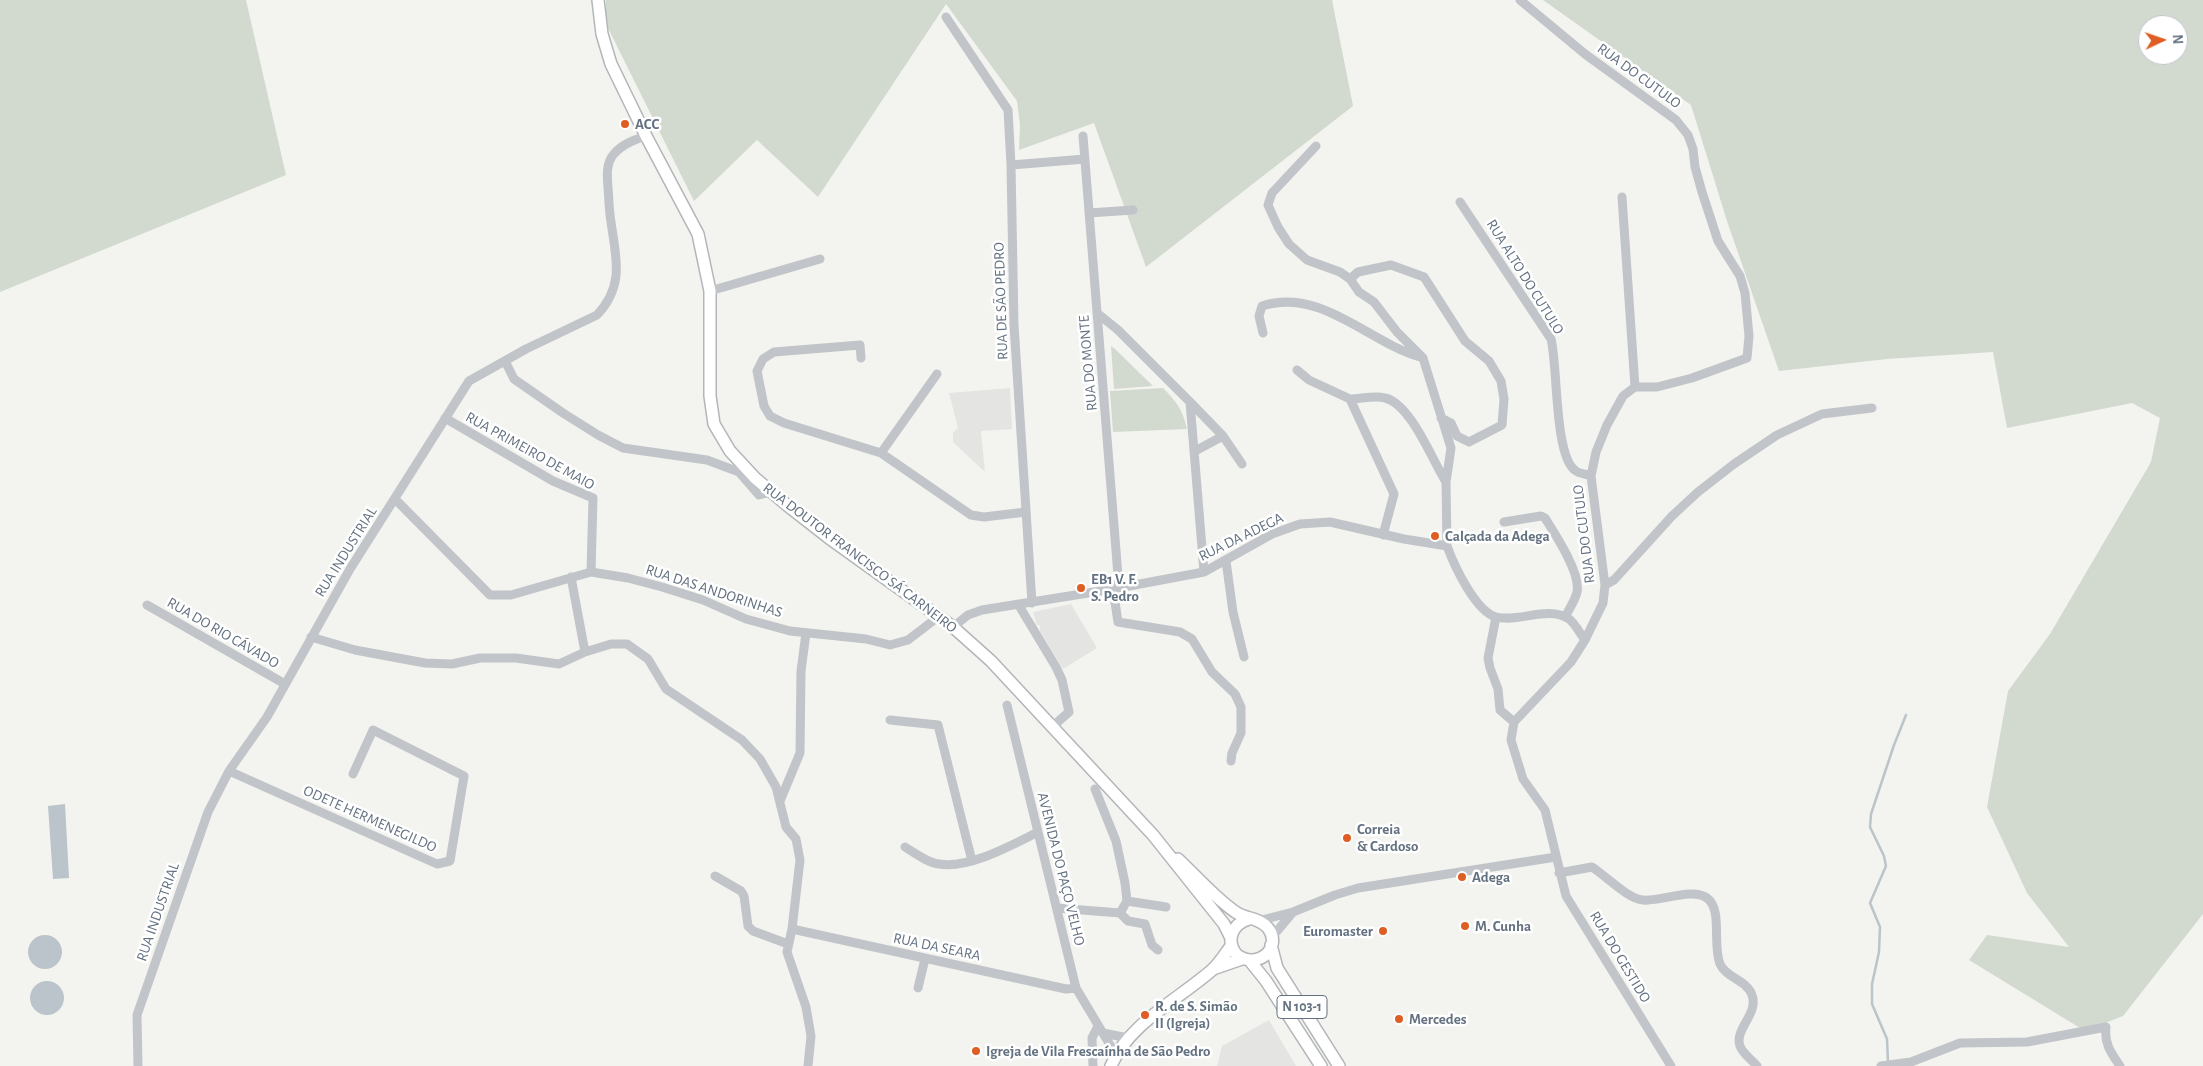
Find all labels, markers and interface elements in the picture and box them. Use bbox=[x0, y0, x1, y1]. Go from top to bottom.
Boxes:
north arrow bbox=[2138, 15, 2188, 65]
text: N bbox=[2170, 34, 2184, 44]
street label: RUA DO CUTULO bbox=[1594, 40, 1684, 112]
place label: ACC bbox=[635, 115, 659, 133]
marker: ACC bbox=[619, 118, 631, 130]
street label: RUA ALTO DO CUTULO bbox=[1482, 216, 1568, 338]
street label: RUA DE SÃO PEDRO bbox=[990, 242, 1012, 360]
street label: RUA DO MONTE bbox=[1075, 314, 1101, 412]
street label: RUA PRIMEIRO DE MAIO bbox=[462, 408, 598, 494]
street label: RUA DOUTOR FRANCISCO SÁ CARNEIRO bbox=[759, 479, 961, 637]
street label: RUA DO CUTULO bbox=[1569, 484, 1599, 584]
street label: RUA INDUSTRIAL bbox=[311, 504, 381, 600]
street label: RUA DA ADEGA bbox=[1196, 509, 1286, 565]
place label: Calçada da Adega bbox=[1445, 527, 1550, 545]
marker: Calçada da Adega bbox=[1429, 530, 1441, 542]
street label: RUA DAS ANDORINHAS bbox=[643, 560, 785, 622]
place label: EB1 V. F. S. Pedro bbox=[1091, 570, 1139, 605]
marker: EB1 V. F. S. Pedro bbox=[1075, 582, 1087, 594]
street label: RUA DO RIO CÁVADO bbox=[164, 594, 282, 672]
street label: ODETE HERMENEGILDO bbox=[301, 781, 439, 857]
street label: AVENIDA DO PAÇO VELHO bbox=[1033, 790, 1089, 948]
place label: Correia & Cardoso bbox=[1357, 820, 1418, 855]
marker: Correia & Cardoso bbox=[1341, 832, 1353, 844]
street label: RUA INDUSTRIAL bbox=[133, 860, 183, 964]
place label: Adega bbox=[1472, 868, 1510, 886]
marker: Adega bbox=[1456, 871, 1468, 883]
street label: RUA DO GESTIDO bbox=[1586, 908, 1654, 1006]
place label: M. Cunha bbox=[1475, 917, 1531, 935]
marker: M. Cunha bbox=[1459, 920, 1471, 932]
place label: Euromaster bbox=[1303, 922, 1373, 940]
marker: Euromaster bbox=[1377, 925, 1389, 937]
street label: RUA DA SEARA bbox=[892, 929, 982, 965]
road number: N 103-1 bbox=[1277, 996, 1327, 1019]
place label: R. de S. Simão II (Igreja) bbox=[1155, 997, 1238, 1032]
marker: R. de S. Simão II (Igreja) bbox=[1139, 1009, 1151, 1021]
place label: Mercedes bbox=[1409, 1010, 1467, 1028]
marker: Mercedes bbox=[1393, 1013, 1405, 1025]
place label: Igreja de Vila Frescaínha de São Pedro bbox=[986, 1042, 1211, 1060]
marker: Igreja de Vila Frescaínha de São Pedro bbox=[970, 1045, 982, 1057]

